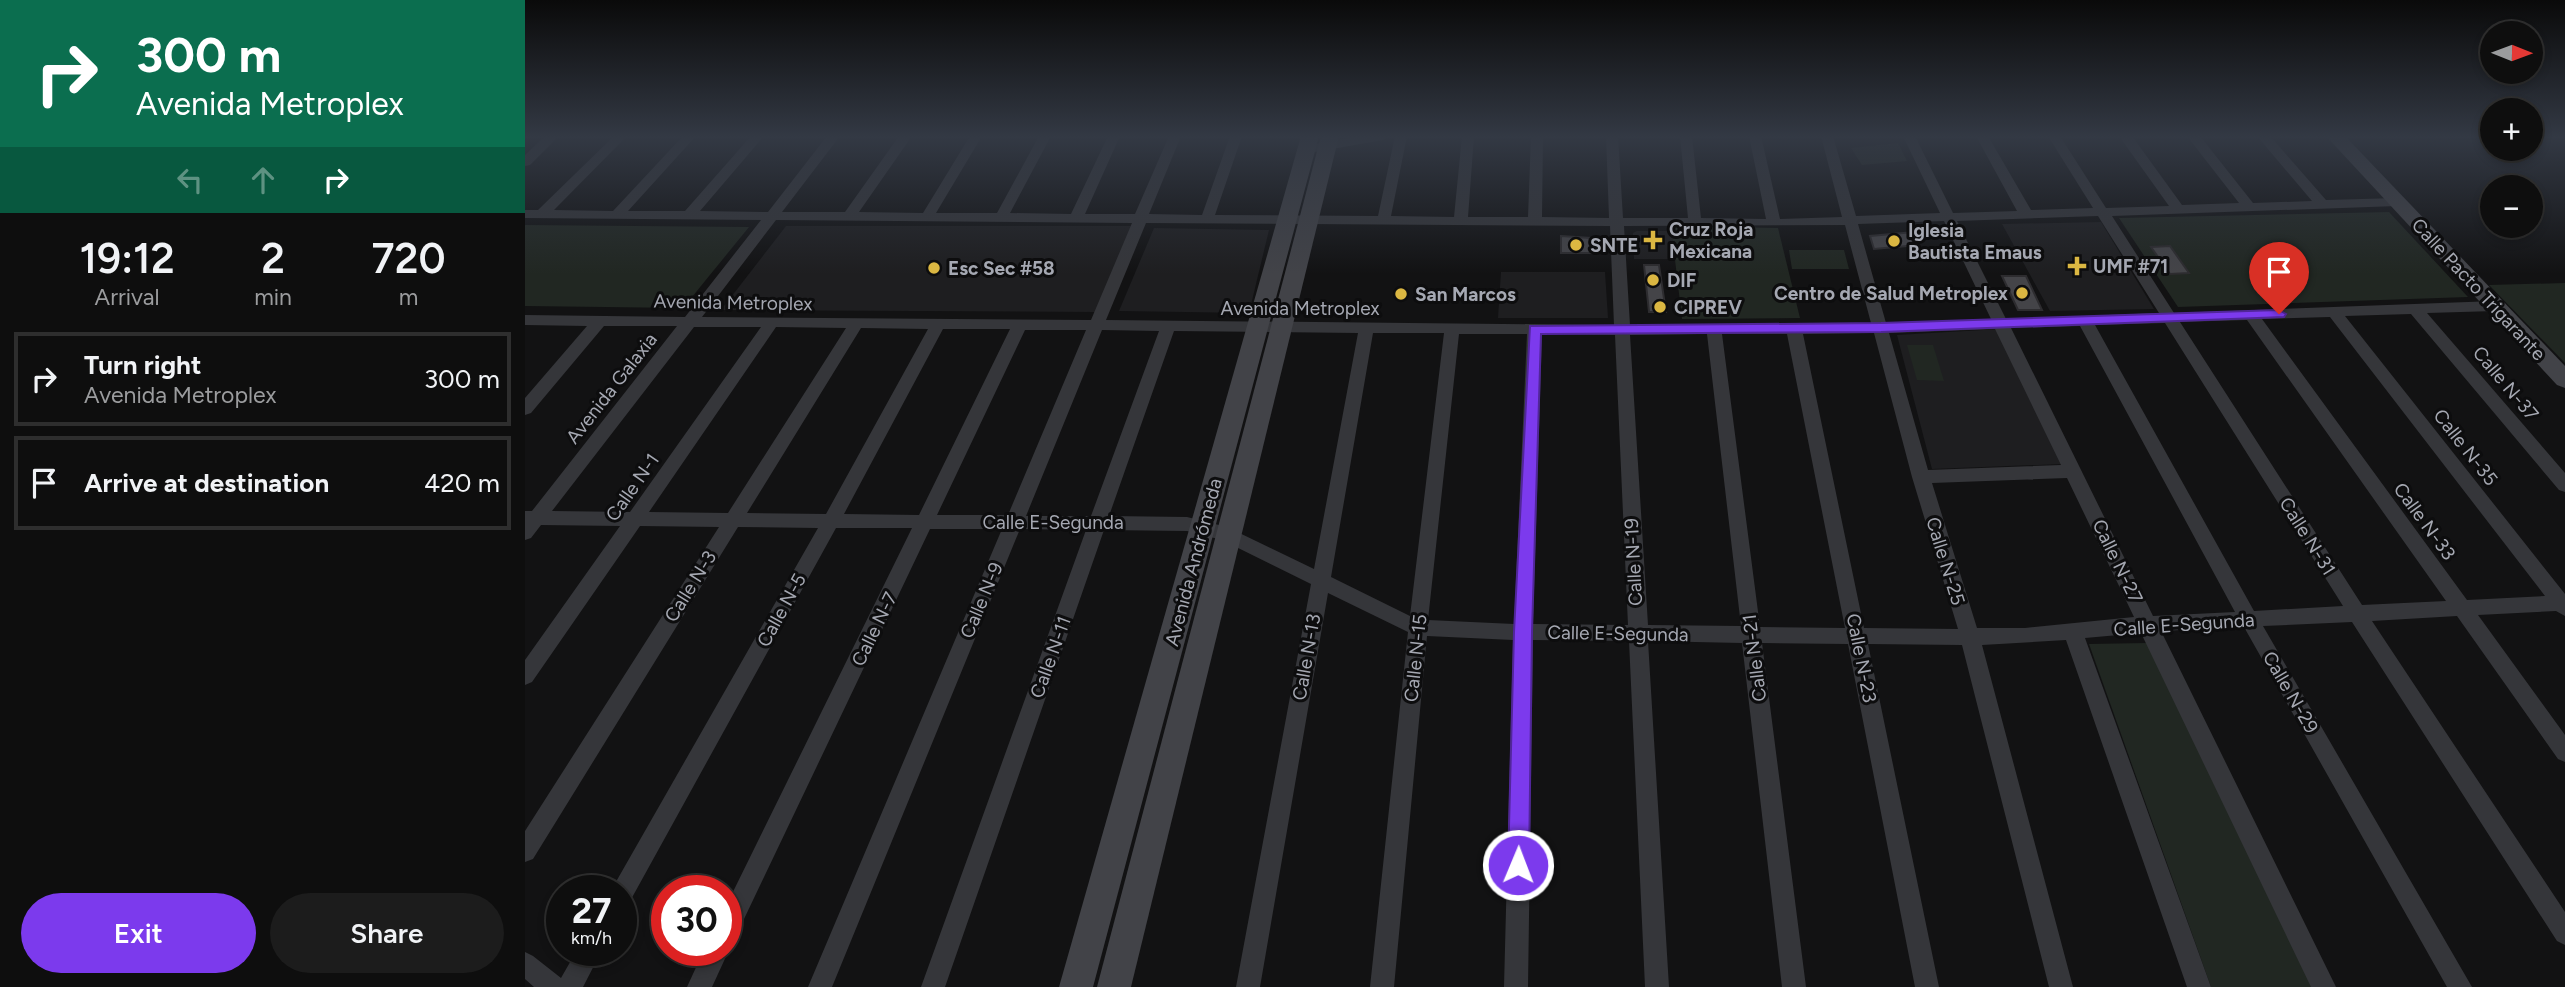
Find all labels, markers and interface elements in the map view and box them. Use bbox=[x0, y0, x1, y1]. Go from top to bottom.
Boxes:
north arrow bbox=[2480, 21, 2543, 84]
map controls bbox=[2480, 21, 2543, 238]
text: 300 m bbox=[136, 25, 281, 84]
icon: right bbox=[21, 28, 112, 119]
text: Avenida Metroplex bbox=[136, 85, 404, 123]
button: + bbox=[2480, 98, 2543, 161]
icon: left bbox=[171, 161, 209, 199]
icon: ahead bbox=[244, 161, 282, 199]
icon: right bbox=[317, 161, 355, 199]
button: − bbox=[2480, 175, 2543, 238]
street label: Calle Pacto Trigarante bbox=[2407, 213, 2550, 365]
place label: Cruz Roja Mexicana bbox=[1669, 218, 1753, 263]
place label: Iglesia Bautista Emaus bbox=[1908, 219, 2042, 264]
marker: Cruz Roja Mexicana bbox=[1643, 230, 1663, 250]
text: 19:12 bbox=[80, 233, 175, 284]
text: 2 bbox=[261, 233, 285, 284]
text: 720 bbox=[371, 233, 445, 284]
marker: Iglesia Bautista Emaus bbox=[1886, 233, 1902, 249]
place label: SNTE bbox=[1590, 234, 1639, 257]
marker: SNTE bbox=[1568, 237, 1584, 253]
pin bbox=[2249, 242, 2309, 314]
icon: arrive bbox=[2260, 253, 2298, 291]
place label: UMF #71 bbox=[2093, 255, 2168, 278]
marker: UMF #71 bbox=[2067, 256, 2087, 276]
place label: Esc Sec #58 bbox=[948, 257, 1055, 280]
marker: Esc Sec #58 bbox=[926, 260, 942, 276]
place label: DIF bbox=[1667, 269, 1696, 292]
marker: DIF bbox=[1645, 272, 1661, 288]
place label: Centro de Salud Metroplex bbox=[1774, 282, 2008, 305]
text: Arrival bbox=[95, 283, 160, 311]
text: min bbox=[254, 283, 292, 311]
text: m bbox=[399, 283, 418, 311]
place label: San Marcos bbox=[1415, 283, 1516, 306]
marker: Centro de Salud Metroplex bbox=[2014, 285, 2030, 301]
marker: San Marcos bbox=[1393, 286, 1409, 302]
street label: Avenida Metroplex bbox=[653, 290, 813, 315]
place label: CIPREV bbox=[1674, 296, 1742, 319]
street label: Avenida Metroplex bbox=[1221, 297, 1380, 320]
marker: CIPREV bbox=[1652, 299, 1668, 315]
street label: Avenida Galaxia bbox=[561, 328, 662, 448]
street label: Calle N-37 bbox=[2468, 341, 2543, 425]
text: Turn right bbox=[84, 349, 201, 381]
icon: right bbox=[25, 360, 63, 398]
text: 300 m bbox=[424, 363, 500, 395]
text: Avenida Metroplex bbox=[84, 381, 276, 409]
street label: Calle N-35 bbox=[2429, 404, 2503, 490]
street label: Calle N-1 bbox=[601, 449, 664, 526]
icon: arrive bbox=[25, 464, 63, 502]
text: Arrive at destination bbox=[84, 467, 329, 499]
text: 420 m bbox=[424, 467, 500, 499]
street label: Avenida Andrómeda bbox=[1160, 476, 1227, 648]
street label: Calle N-33 bbox=[2389, 478, 2460, 565]
street label: Calle N-31 bbox=[2275, 493, 2341, 580]
street label: Calle E-Segunda bbox=[982, 511, 1124, 534]
street label: Calle N-25 bbox=[1921, 514, 1970, 608]
street label: Calle N-27 bbox=[2087, 516, 2148, 607]
street label: Calle N-19 bbox=[1620, 517, 1647, 607]
street label: Calle N-3 bbox=[660, 546, 721, 626]
street label: Calle N-9 bbox=[955, 559, 1008, 642]
street label: Calle N-5 bbox=[752, 569, 811, 651]
street label: Calle N-7 bbox=[847, 588, 902, 670]
street label: Calle E-Segunda bbox=[2113, 608, 2255, 641]
street label: Calle N-13 bbox=[1288, 612, 1325, 702]
street label: Calle N-23 bbox=[1842, 612, 1881, 705]
street label: Calle N-11 bbox=[1025, 613, 1076, 701]
street label: Calle N-15 bbox=[1399, 613, 1432, 703]
street label: Calle N-21 bbox=[1738, 613, 1771, 703]
street label: Calle E-Segunda bbox=[1547, 621, 1689, 646]
street label: Calle N-29 bbox=[2258, 647, 2323, 737]
position arrow bbox=[1481, 828, 1555, 902]
speed limit sign: 30 bbox=[651, 875, 742, 966]
text: 27 bbox=[572, 890, 611, 932]
button: Exit bbox=[21, 893, 256, 973]
button: Share bbox=[270, 893, 504, 973]
text: km/h bbox=[571, 927, 612, 949]

